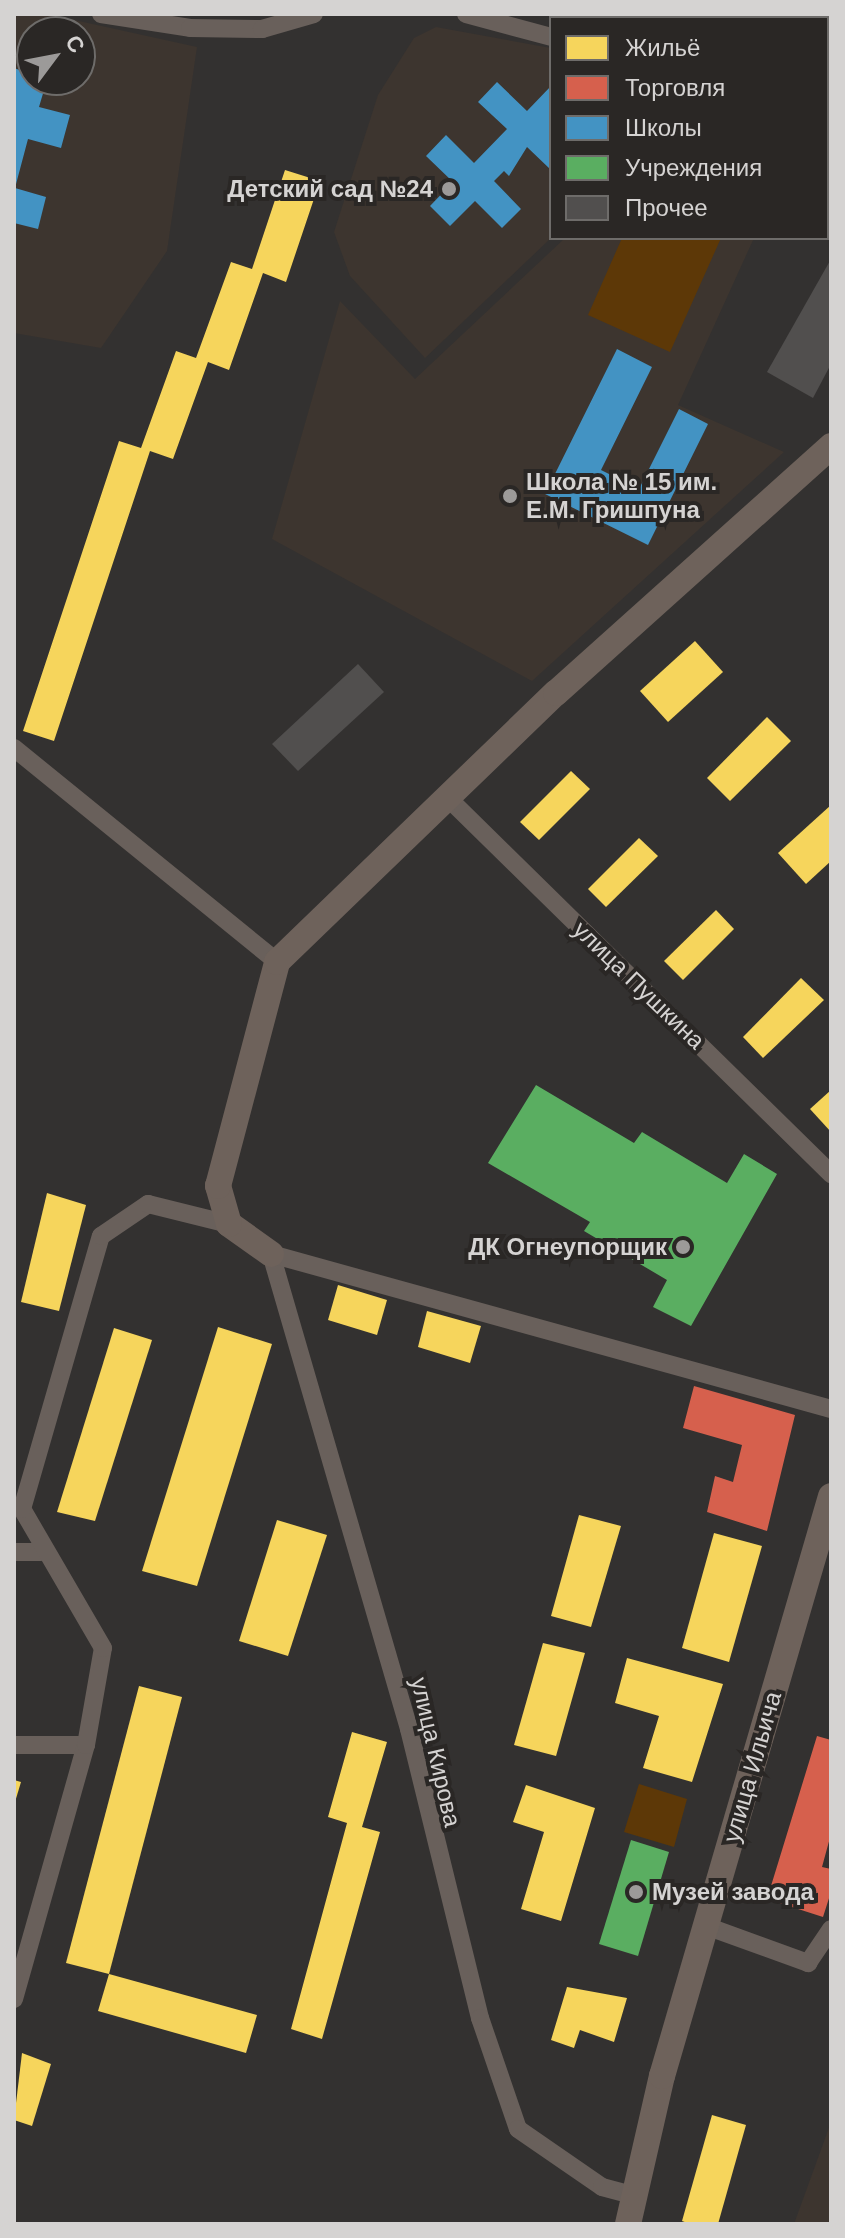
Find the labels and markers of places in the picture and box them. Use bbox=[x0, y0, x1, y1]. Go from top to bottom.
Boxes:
place label: Детский сад №24 bbox=[227, 175, 433, 203]
marker: Детский сад №24 bbox=[440, 180, 458, 198]
place label: Школа № 15 им. Е.М. Гришпуна bbox=[526, 468, 717, 524]
marker: Школа № 15 им. Е.М. Гришпуна bbox=[501, 487, 519, 505]
place label: ДК Огнеупорщик bbox=[468, 1233, 667, 1261]
marker: ДК Огнеупорщик bbox=[674, 1238, 692, 1256]
place label: Музей завода bbox=[652, 1878, 814, 1906]
marker: Музей завода bbox=[627, 1883, 645, 1901]

